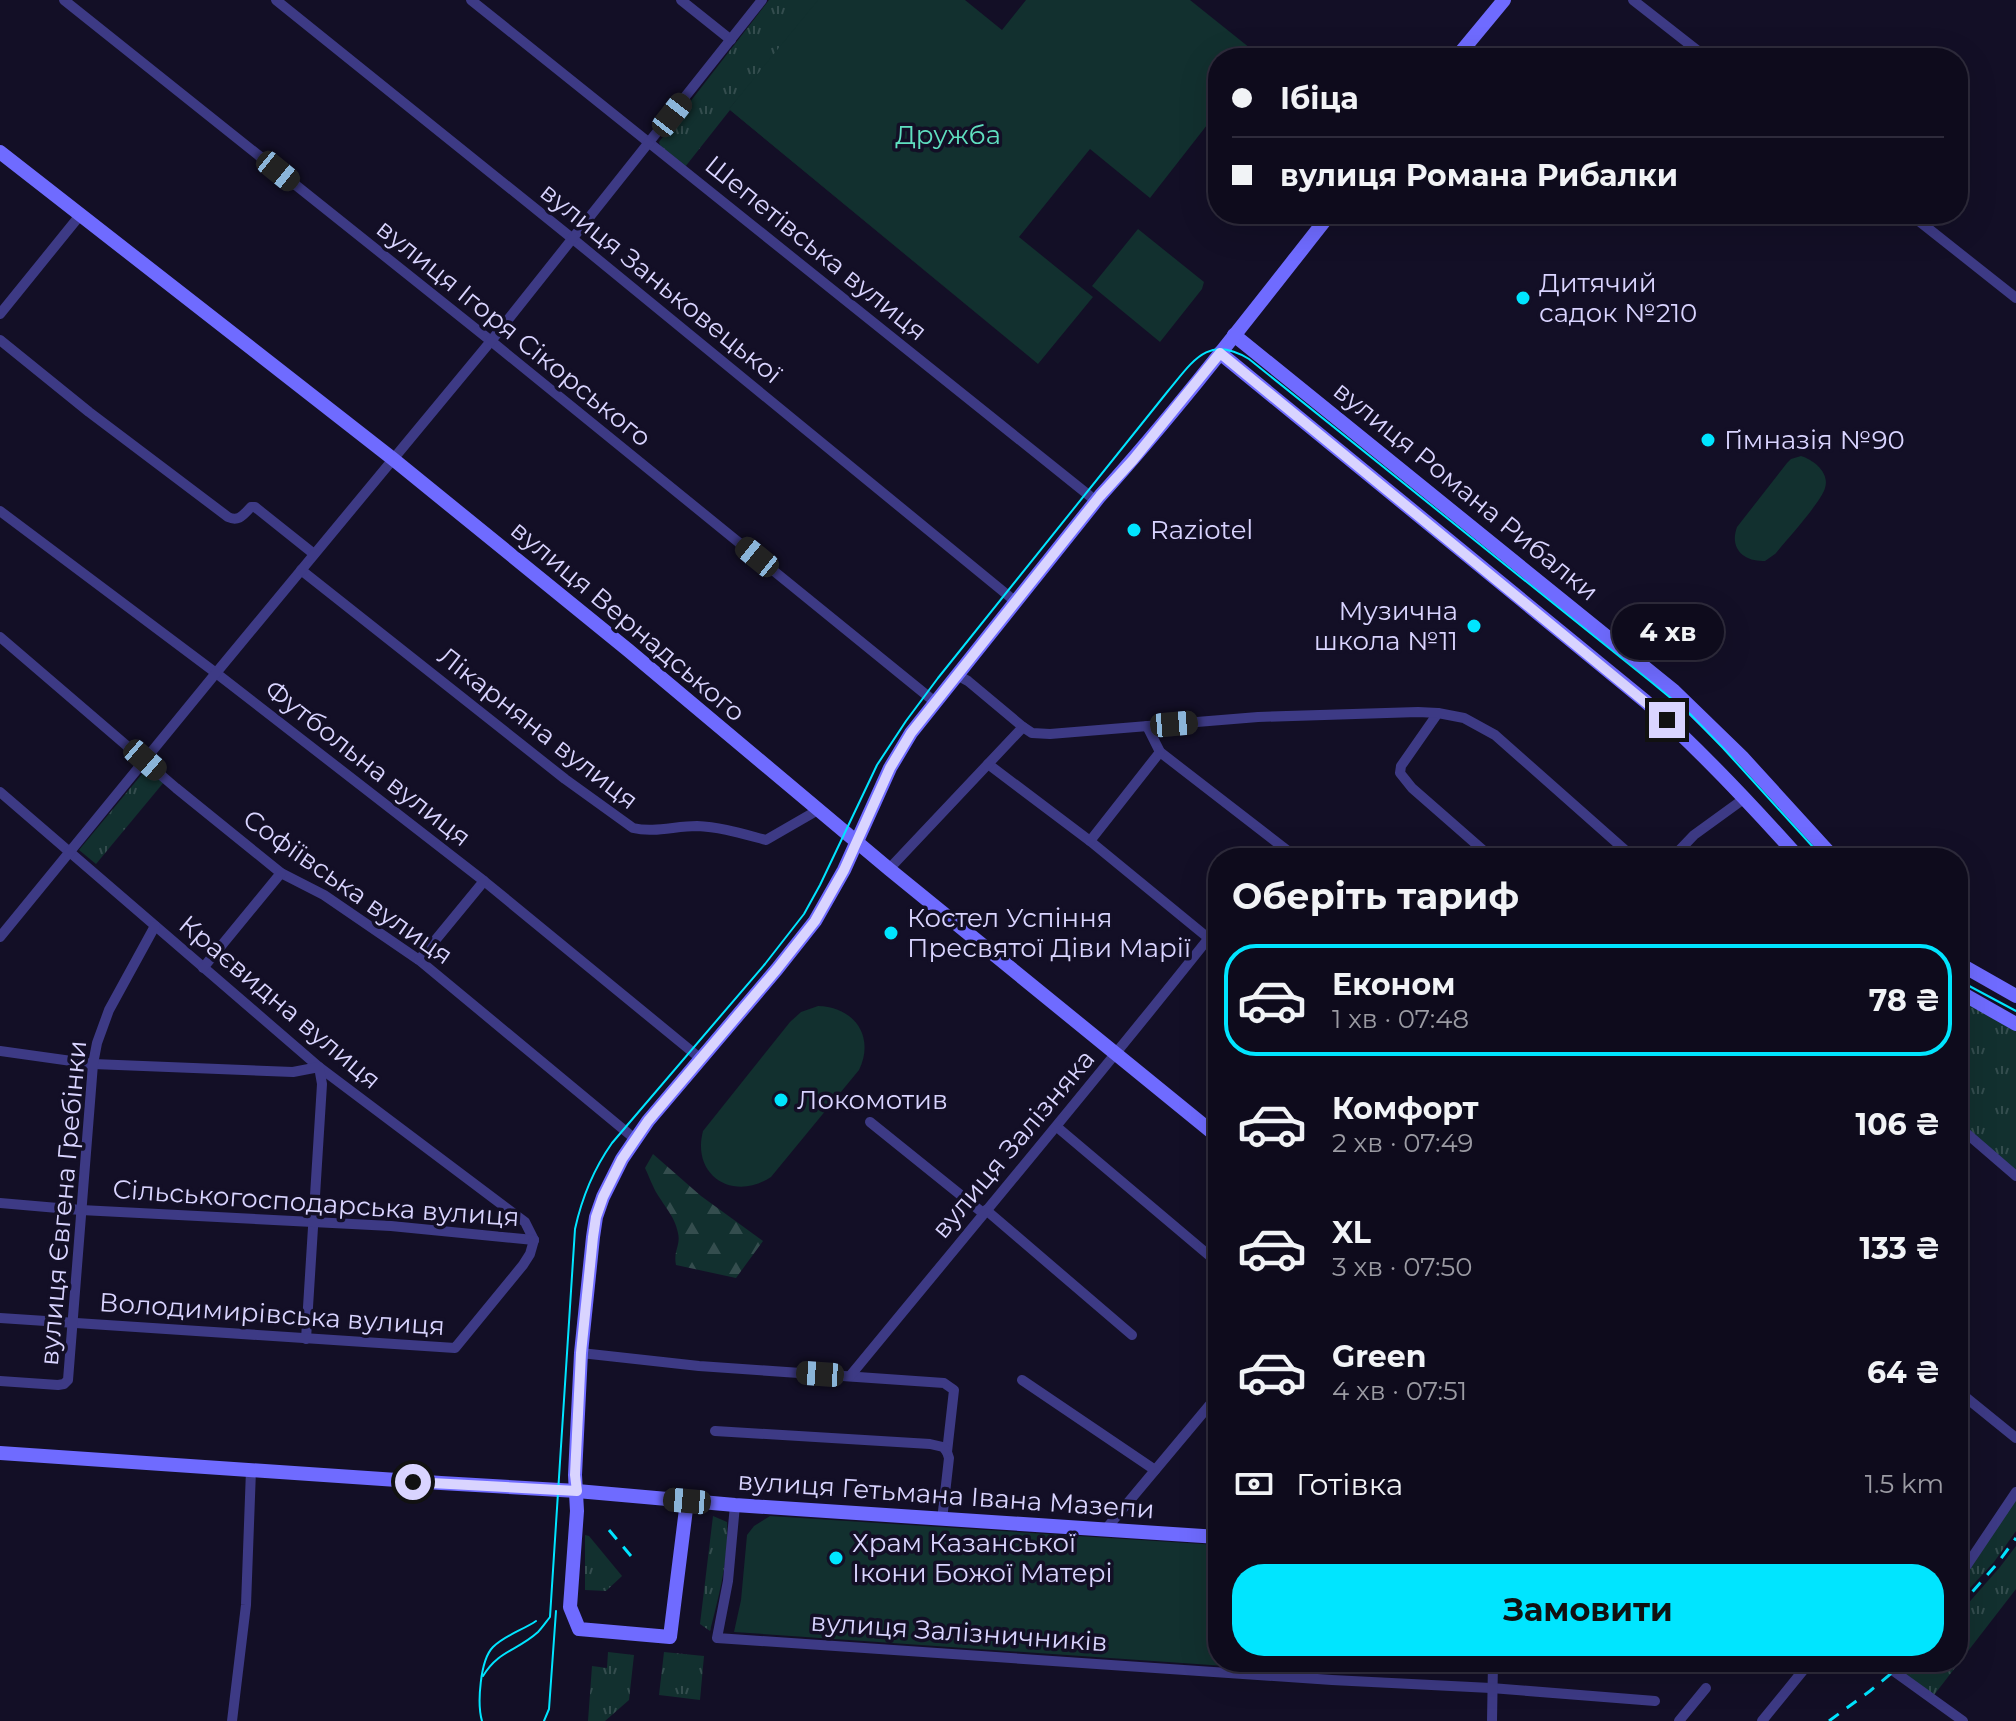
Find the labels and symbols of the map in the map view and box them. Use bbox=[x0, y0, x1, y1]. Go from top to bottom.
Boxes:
car bbox=[648, 89, 696, 141]
park label: Дружба bbox=[895, 119, 1001, 151]
car bbox=[252, 147, 304, 195]
street label: Шепетівська вулиця bbox=[699, 149, 933, 347]
street label: вулиця Заньковецької bbox=[534, 176, 788, 390]
street label: вулиця Ігоря Сікорського bbox=[370, 212, 658, 454]
place label: Дитячий садок №210 bbox=[1539, 267, 1697, 329]
marker: Дитячий садок №210 bbox=[1514, 289, 1532, 307]
street label: вулиця Романа Рибалки bbox=[1327, 374, 1605, 608]
place label: Гімназія №90 bbox=[1724, 424, 1905, 456]
marker: Гімназія №90 bbox=[1699, 431, 1717, 449]
street label: вулиця Вернадського bbox=[504, 514, 752, 728]
place label: Raziotel bbox=[1150, 514, 1253, 546]
marker: Raziotel bbox=[1125, 521, 1143, 539]
car bbox=[731, 533, 783, 581]
place label: Музична школа №11 bbox=[1314, 595, 1458, 657]
callout: 4 хв bbox=[1611, 604, 1723, 660]
marker: Музична школа №11 bbox=[1465, 617, 1483, 635]
street label: Лікарняна вулиця bbox=[431, 640, 645, 816]
street label: Футбольна вулиця bbox=[259, 673, 477, 853]
route end bbox=[1649, 702, 1685, 738]
car bbox=[1149, 710, 1199, 738]
car bbox=[119, 735, 171, 785]
street label: Софіївська вулиця bbox=[237, 803, 459, 971]
place label: Костел Успіння Пресвятої Діви Марії bbox=[907, 902, 1191, 964]
street label: Краєвидна вулиця bbox=[173, 908, 387, 1096]
marker: Костел Успіння Пресвятої Діви Марії bbox=[882, 924, 900, 942]
street label: вулиця Євгена Гребінки bbox=[33, 1039, 93, 1367]
street label: вулиця Залізняка bbox=[925, 1043, 1101, 1245]
place label: Локомотив bbox=[797, 1084, 948, 1116]
marker: Локомотив bbox=[772, 1091, 790, 1109]
street label: Сільськогосподарська вулиця bbox=[112, 1173, 520, 1233]
street label: Володимирівська вулиця bbox=[98, 1286, 446, 1342]
car bbox=[795, 1360, 845, 1388]
route start bbox=[395, 1464, 431, 1500]
street label: вулиця Гетьмана Івана Мазепи bbox=[736, 1464, 1156, 1526]
car bbox=[662, 1487, 712, 1515]
place label: Храм Казанської Ікони Божої Матері bbox=[852, 1527, 1113, 1589]
marker: Храм Казанської Ікони Божої Матері bbox=[827, 1549, 845, 1567]
street label: вулиця Залізничників bbox=[809, 1606, 1109, 1658]

